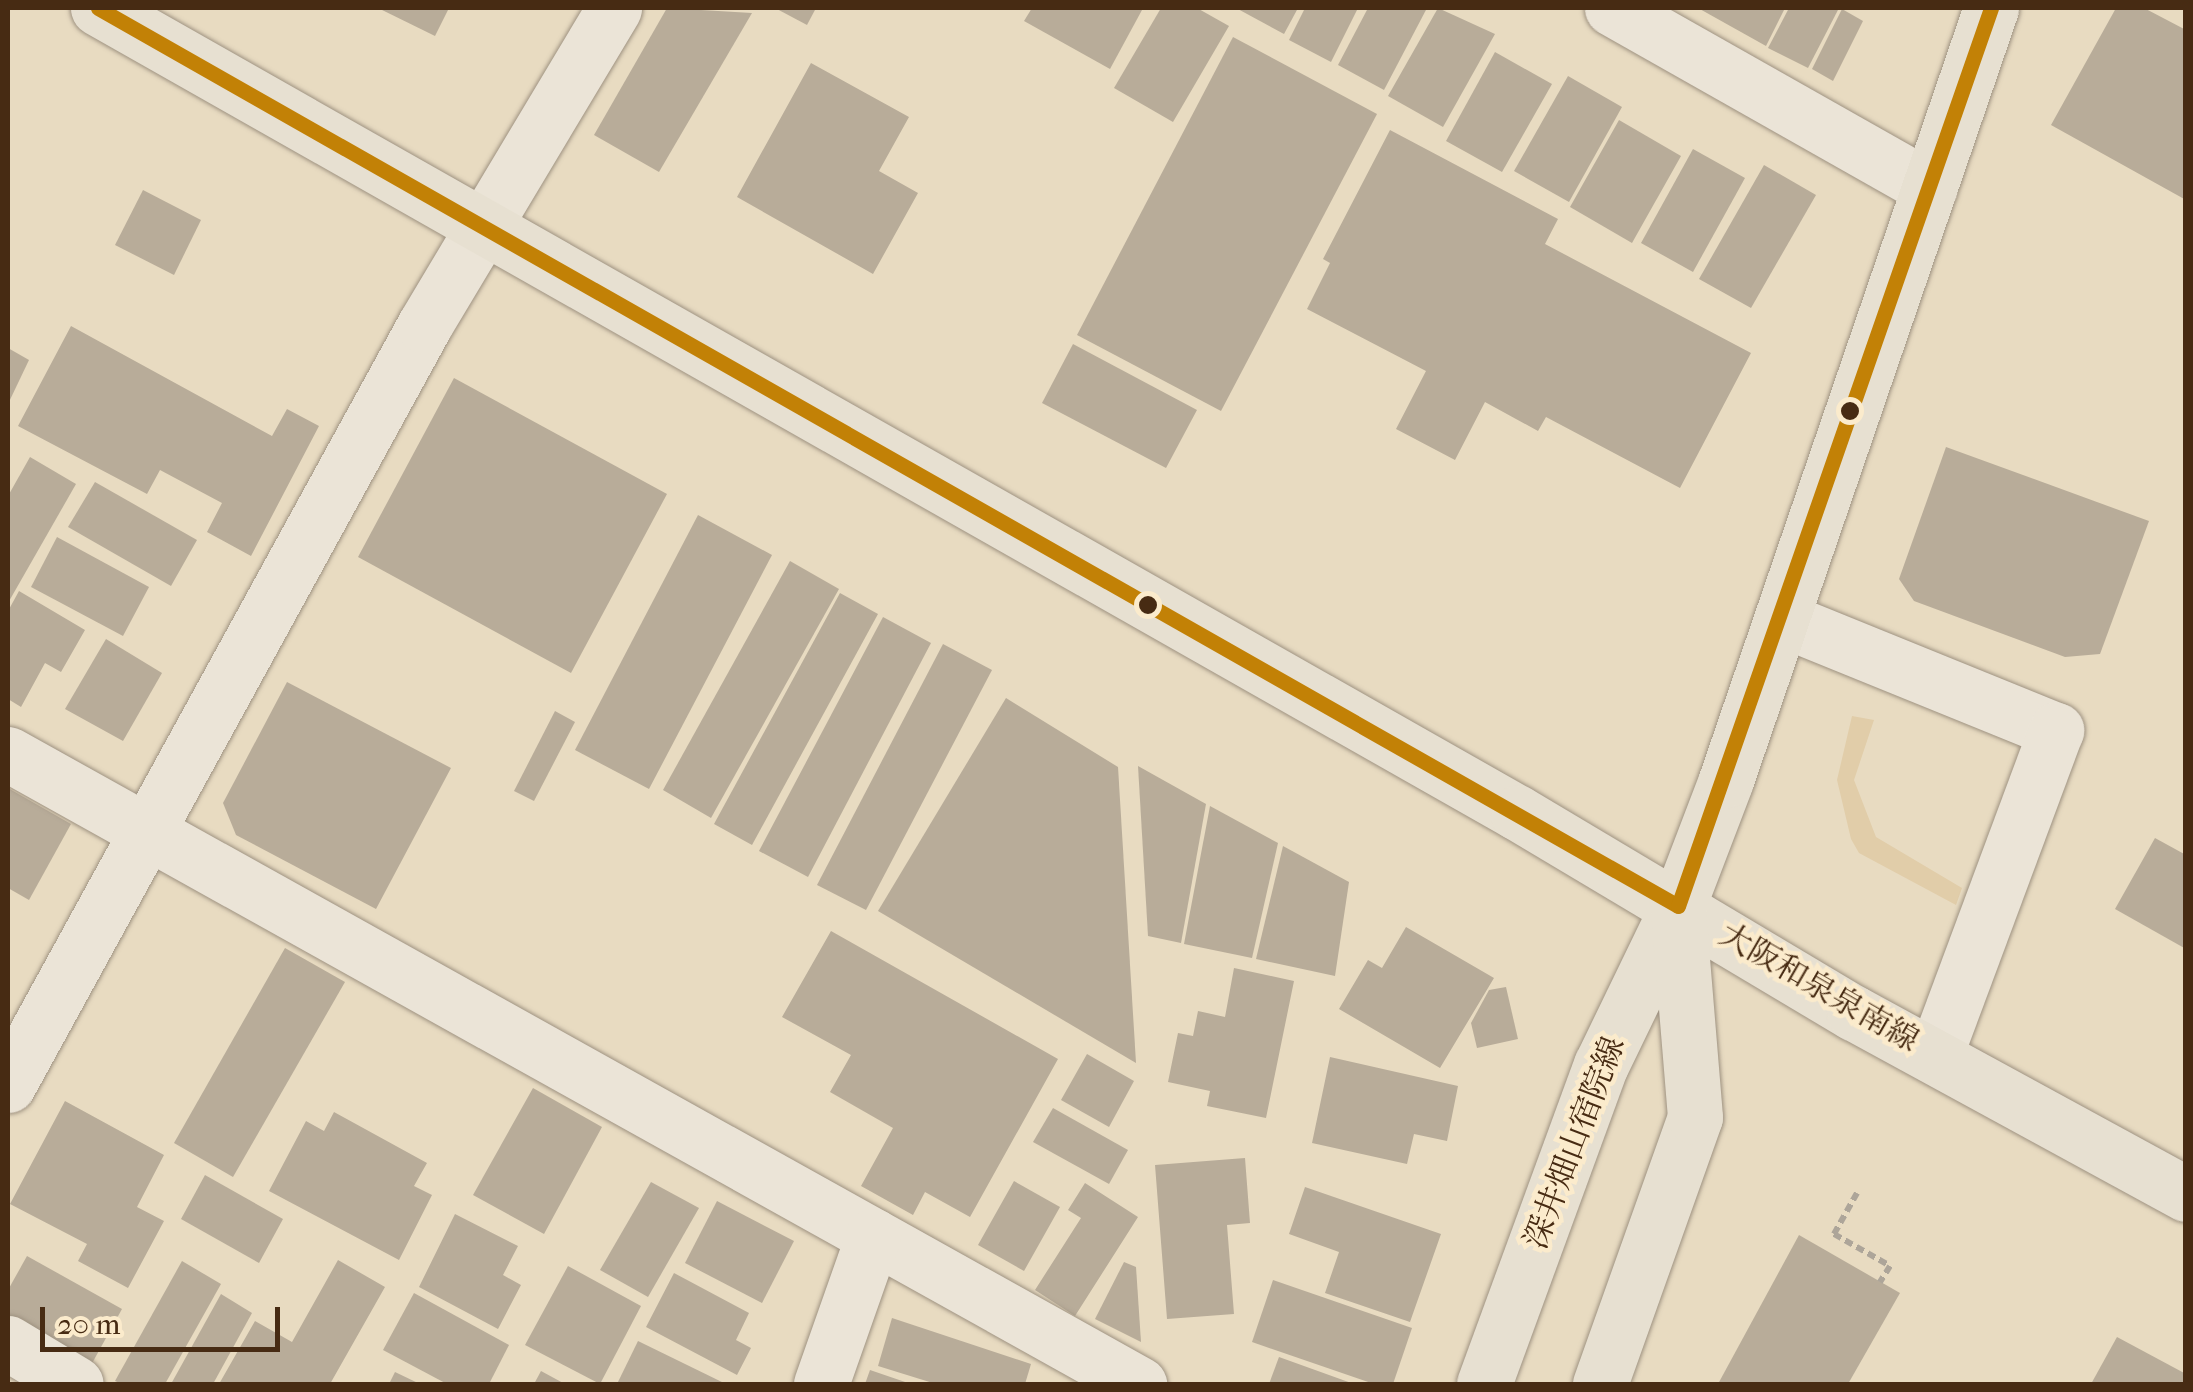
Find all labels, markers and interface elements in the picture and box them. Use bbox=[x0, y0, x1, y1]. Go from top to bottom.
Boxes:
unlabelled marker bbox=[1840, 401, 1860, 421]
unlabelled marker bbox=[1138, 595, 1158, 615]
street label: 大阪和泉泉南線 bbox=[1712, 915, 1926, 1061]
street label: 深井畑山宿院線 bbox=[1517, 1032, 1633, 1254]
scale bar bbox=[45, 1287, 285, 1349]
text: 20 m bbox=[57, 1307, 120, 1342]

